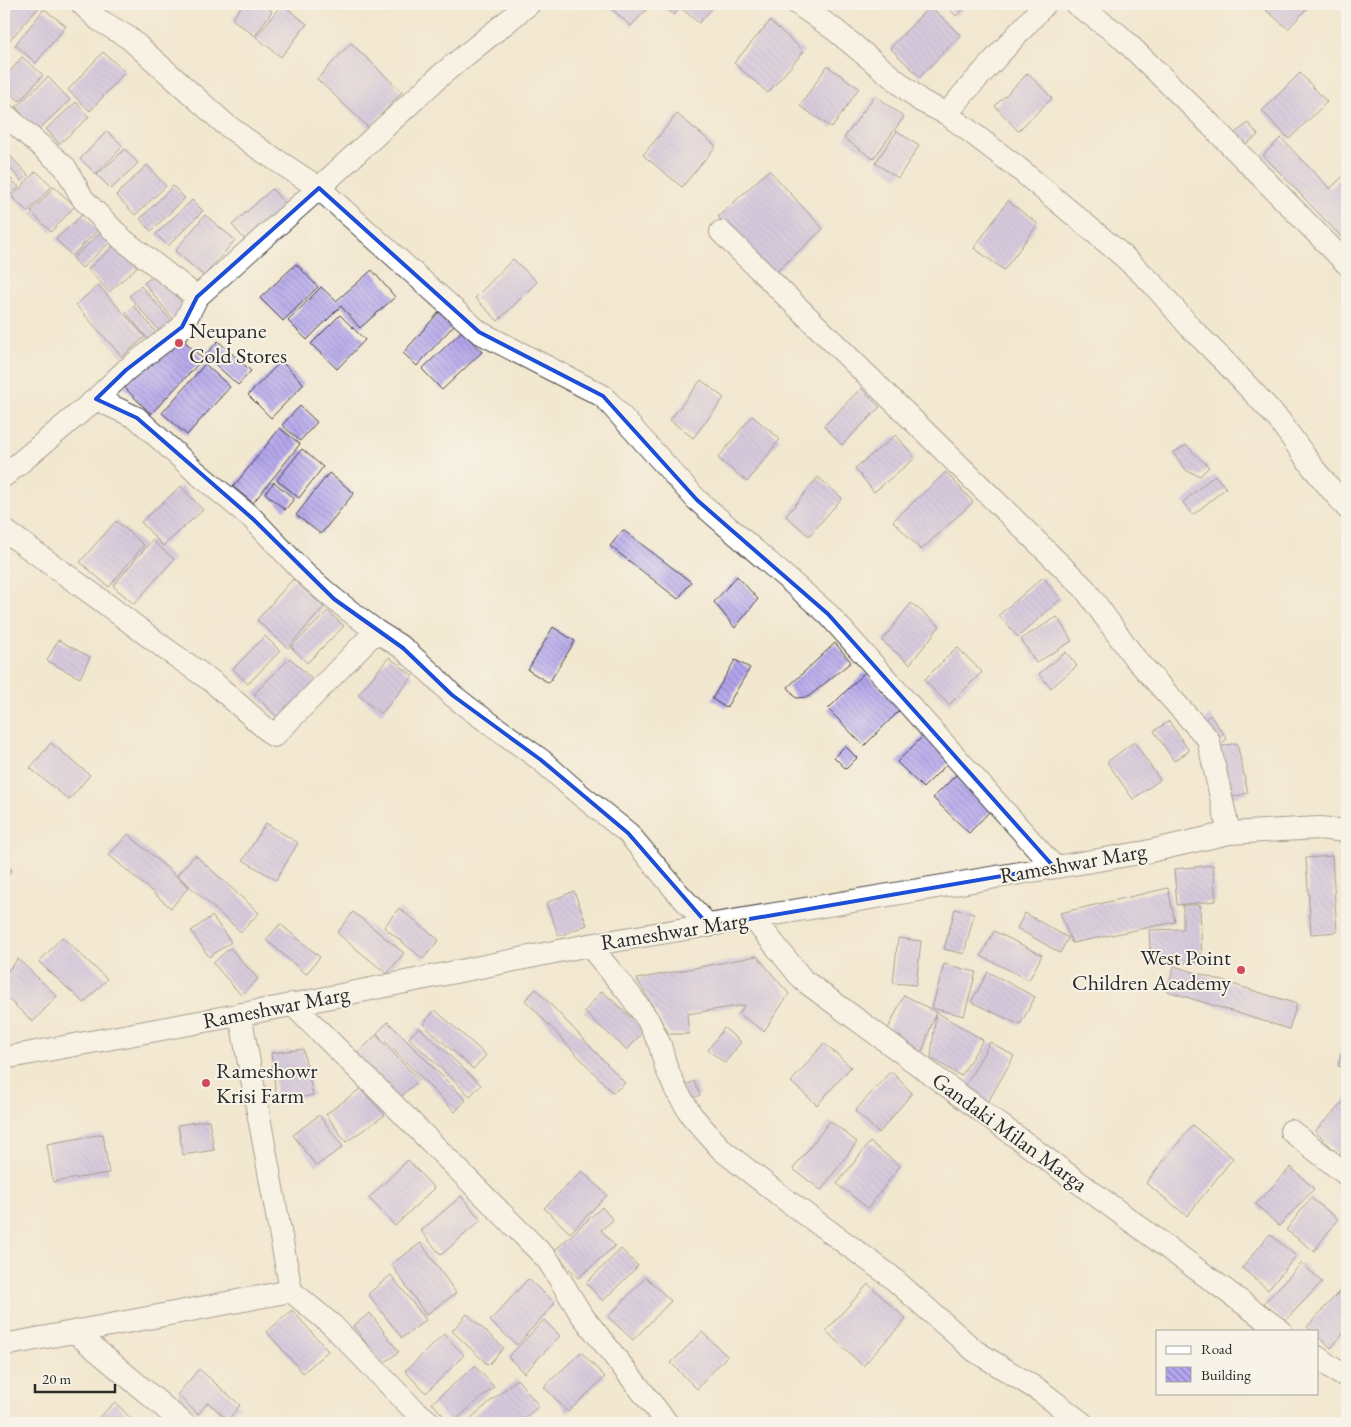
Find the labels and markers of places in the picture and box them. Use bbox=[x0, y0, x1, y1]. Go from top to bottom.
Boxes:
place label: Neupane Cold Stores bbox=[189, 316, 287, 370]
marker: Neupane Cold Stores bbox=[173, 337, 185, 349]
place label: West Point Children Academy bbox=[1072, 943, 1231, 997]
marker: West Point Children Academy bbox=[1235, 964, 1247, 976]
place label: Rameshowr Krisi Farm bbox=[216, 1056, 318, 1110]
marker: Rameshowr Krisi Farm bbox=[200, 1077, 212, 1089]

